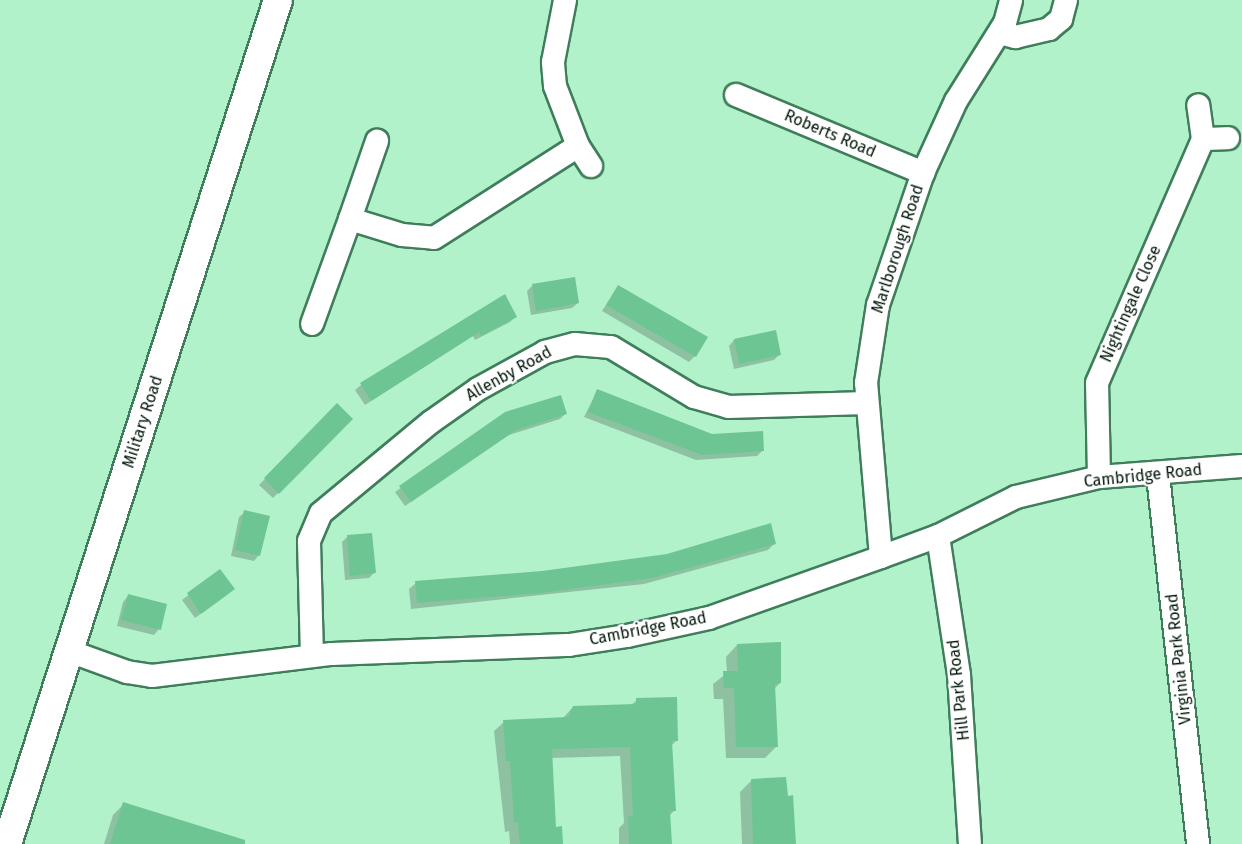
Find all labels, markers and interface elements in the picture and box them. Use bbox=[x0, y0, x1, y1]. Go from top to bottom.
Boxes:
street label: Roberts Road bbox=[781, 106, 879, 162]
street label: Marlborough Road bbox=[868, 182, 928, 316]
street label: Nightingale Close bbox=[1097, 243, 1165, 365]
street label: Allenby Road bbox=[463, 343, 555, 405]
street label: Military Road bbox=[119, 374, 167, 470]
street label: Cambridge Road bbox=[1083, 460, 1203, 492]
street label: Virginia Park Road bbox=[1163, 593, 1195, 725]
street label: Cambridge Road bbox=[588, 608, 708, 650]
street label: Hill Park Road bbox=[944, 638, 974, 742]

